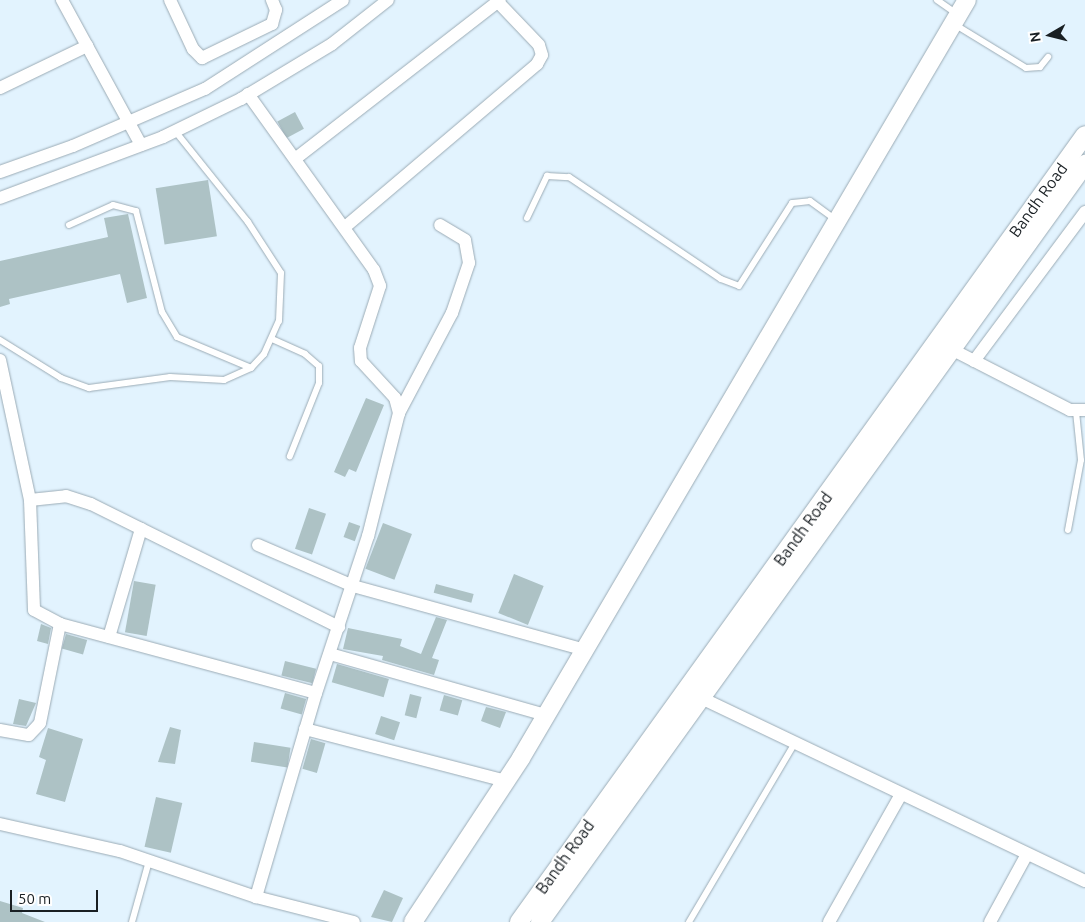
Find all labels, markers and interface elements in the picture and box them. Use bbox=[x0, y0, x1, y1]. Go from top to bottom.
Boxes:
north arrow bbox=[1025, 10, 1075, 60]
text: N bbox=[1026, 31, 1044, 43]
street label: Bandh Road bbox=[1005, 159, 1071, 241]
street label: Bandh Road bbox=[770, 488, 836, 570]
street label: Bandh Road bbox=[532, 816, 598, 898]
scale bar bbox=[12, 880, 100, 912]
text: 50 m bbox=[18, 890, 51, 907]

